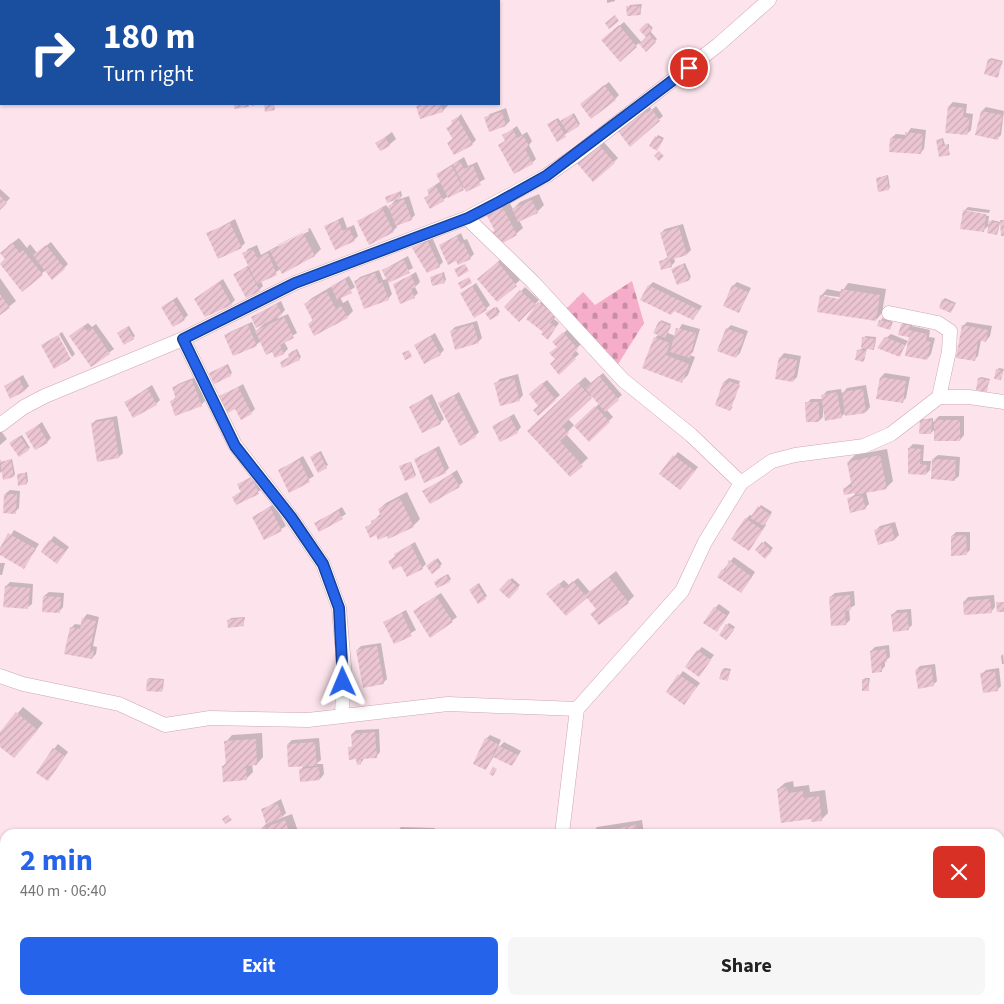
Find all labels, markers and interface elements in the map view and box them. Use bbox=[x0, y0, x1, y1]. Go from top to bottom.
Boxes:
text: 180 m bbox=[103, 12, 195, 62]
icon: right bbox=[20, 20, 85, 85]
pin bbox=[668, 47, 710, 89]
icon: arrive bbox=[675, 54, 703, 82]
text: Turn right bbox=[103, 58, 193, 90]
position arrow bbox=[316, 655, 368, 707]
text: 2 min bbox=[20, 839, 93, 882]
button: close bbox=[933, 846, 985, 898]
text: 440 m · 06:40 bbox=[20, 880, 107, 902]
button: Exit bbox=[20, 937, 498, 995]
button: Share bbox=[508, 937, 985, 995]

